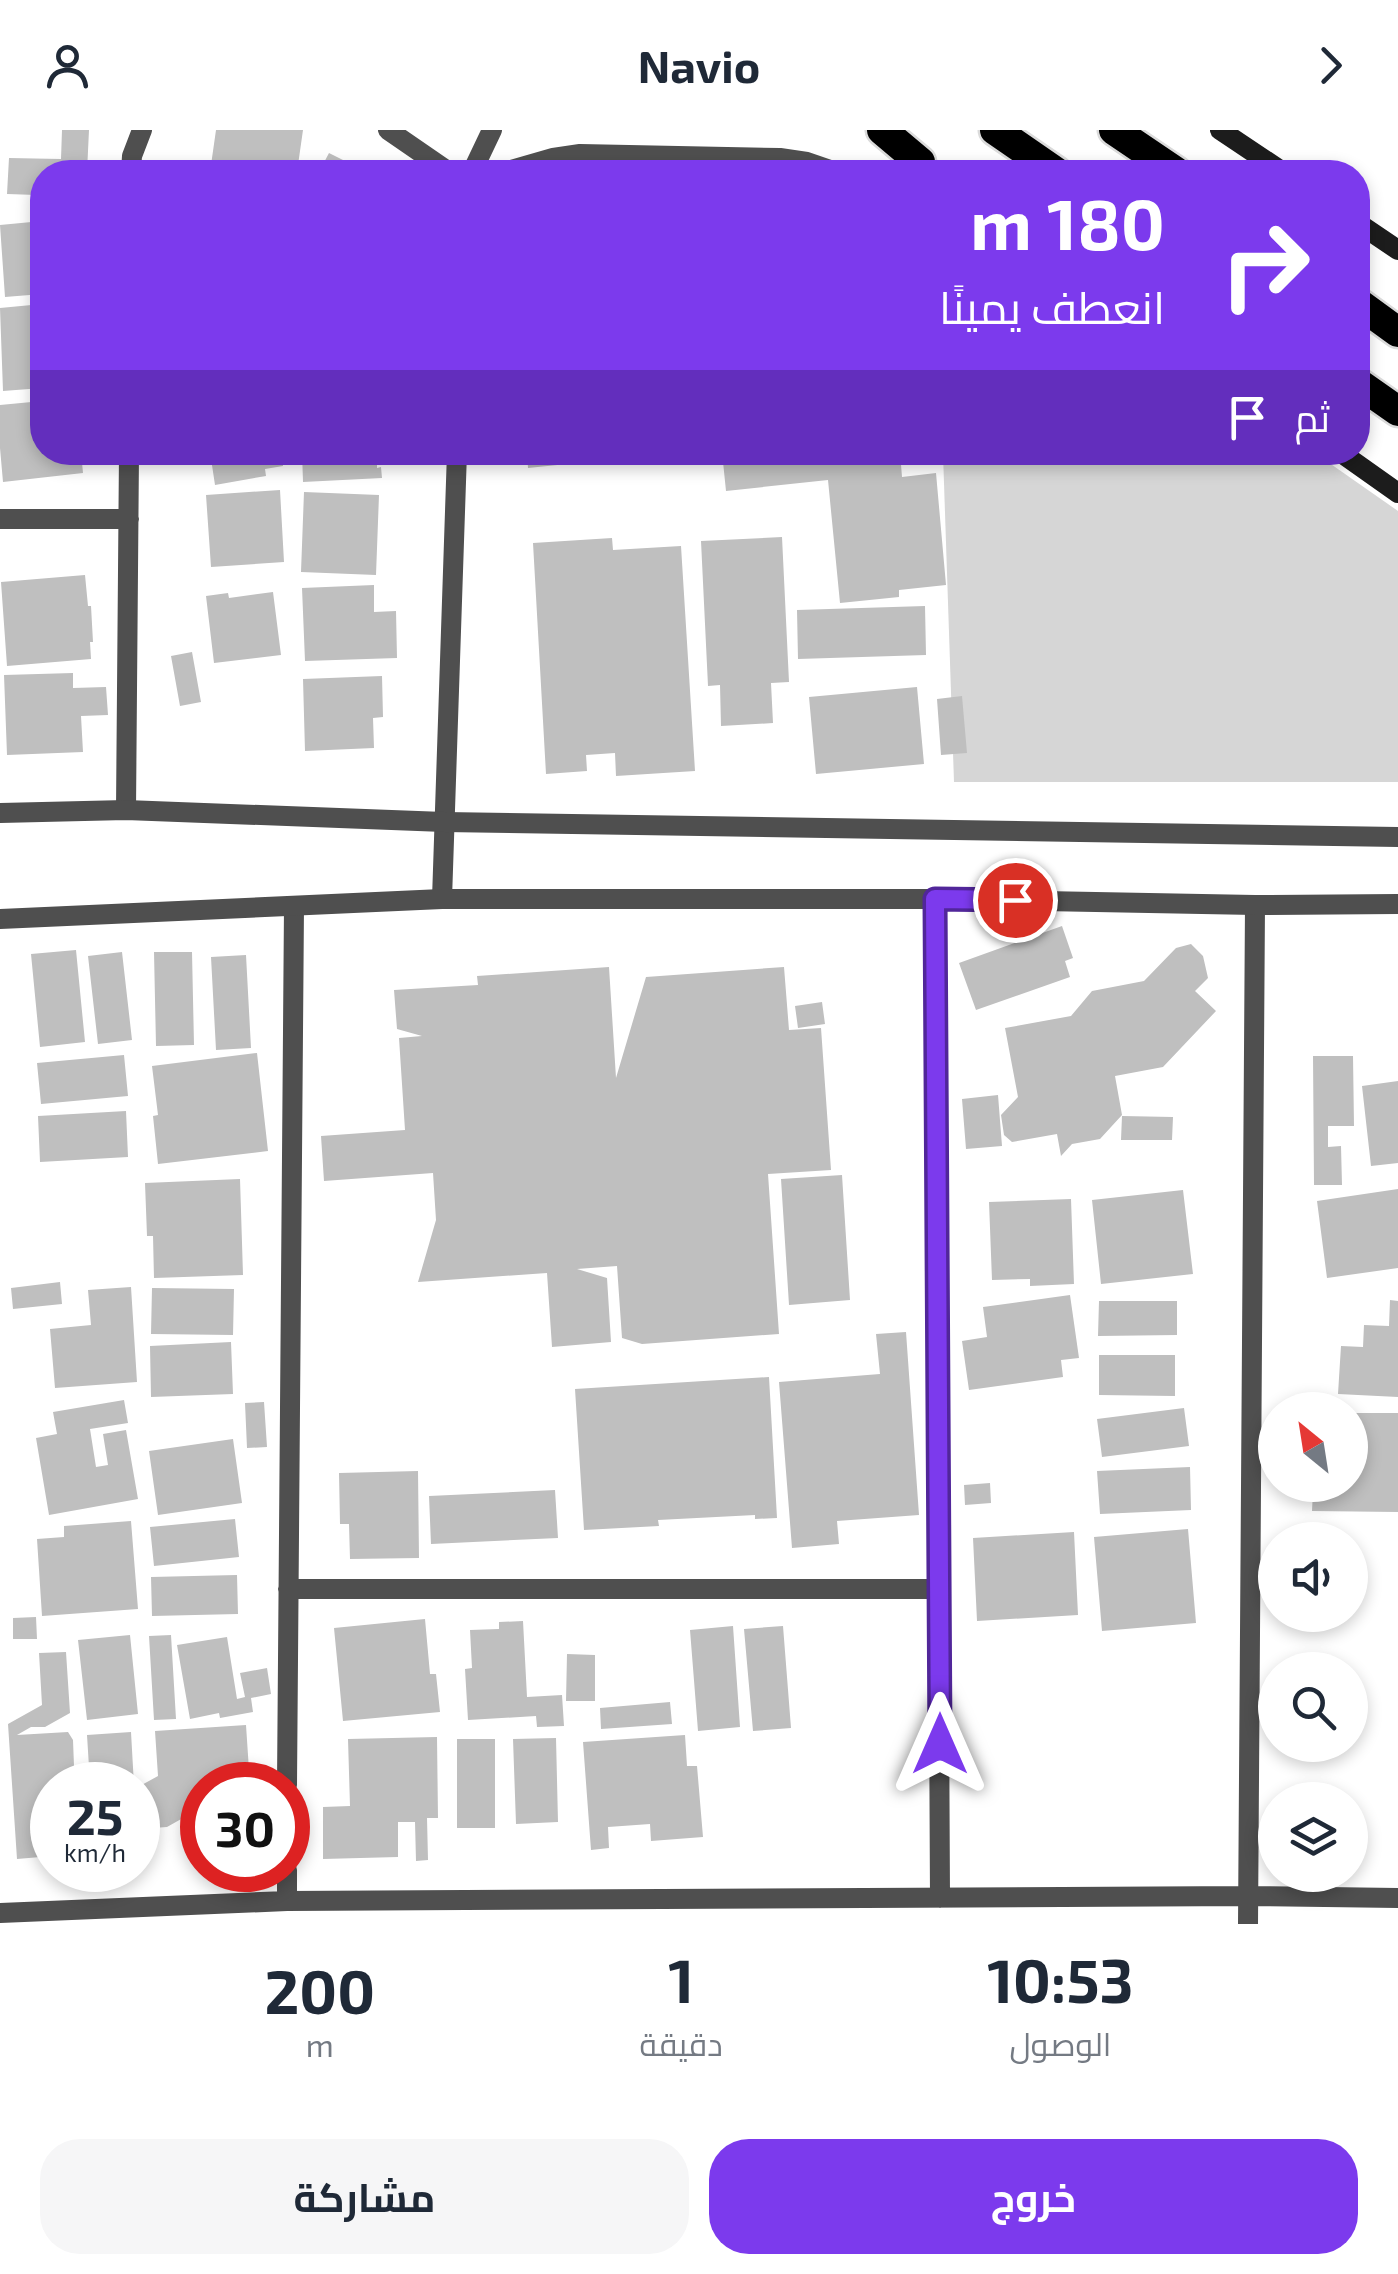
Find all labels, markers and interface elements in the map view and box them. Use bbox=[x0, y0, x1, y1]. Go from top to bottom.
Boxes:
icon: person bbox=[40, 38, 95, 93]
text: Navio bbox=[638, 38, 760, 92]
icon: forward bbox=[1303, 38, 1358, 93]
text: 180 m bbox=[970, 180, 1165, 264]
icon: right bbox=[1200, 200, 1330, 330]
text: انعطف يمينًا bbox=[939, 279, 1165, 333]
icon: arrive bbox=[1220, 390, 1275, 445]
text: ثم bbox=[1295, 394, 1330, 440]
pin bbox=[973, 858, 1058, 943]
icon: arrive bbox=[988, 873, 1043, 928]
north arrow bbox=[1258, 1392, 1368, 1502]
map controls bbox=[1258, 1392, 1368, 1892]
button: sound bbox=[1258, 1522, 1368, 1632]
button: search bbox=[1258, 1652, 1368, 1762]
position arrow bbox=[888, 1692, 992, 1796]
speed limit sign: 30 bbox=[180, 1762, 310, 1892]
button: layers bbox=[1258, 1782, 1368, 1892]
text: 25 bbox=[67, 1785, 123, 1845]
text: km/h bbox=[64, 1837, 126, 1867]
text: 1 bbox=[668, 1943, 694, 2015]
text: 10:53 bbox=[987, 1943, 1134, 2015]
text: 200 bbox=[264, 1954, 375, 2026]
text: دقيقة bbox=[640, 2024, 723, 2062]
text: الوصول bbox=[1009, 2024, 1111, 2062]
text: m bbox=[306, 2025, 334, 2063]
button: مشاركة bbox=[40, 2139, 689, 2254]
button: خروج bbox=[709, 2139, 1358, 2254]

